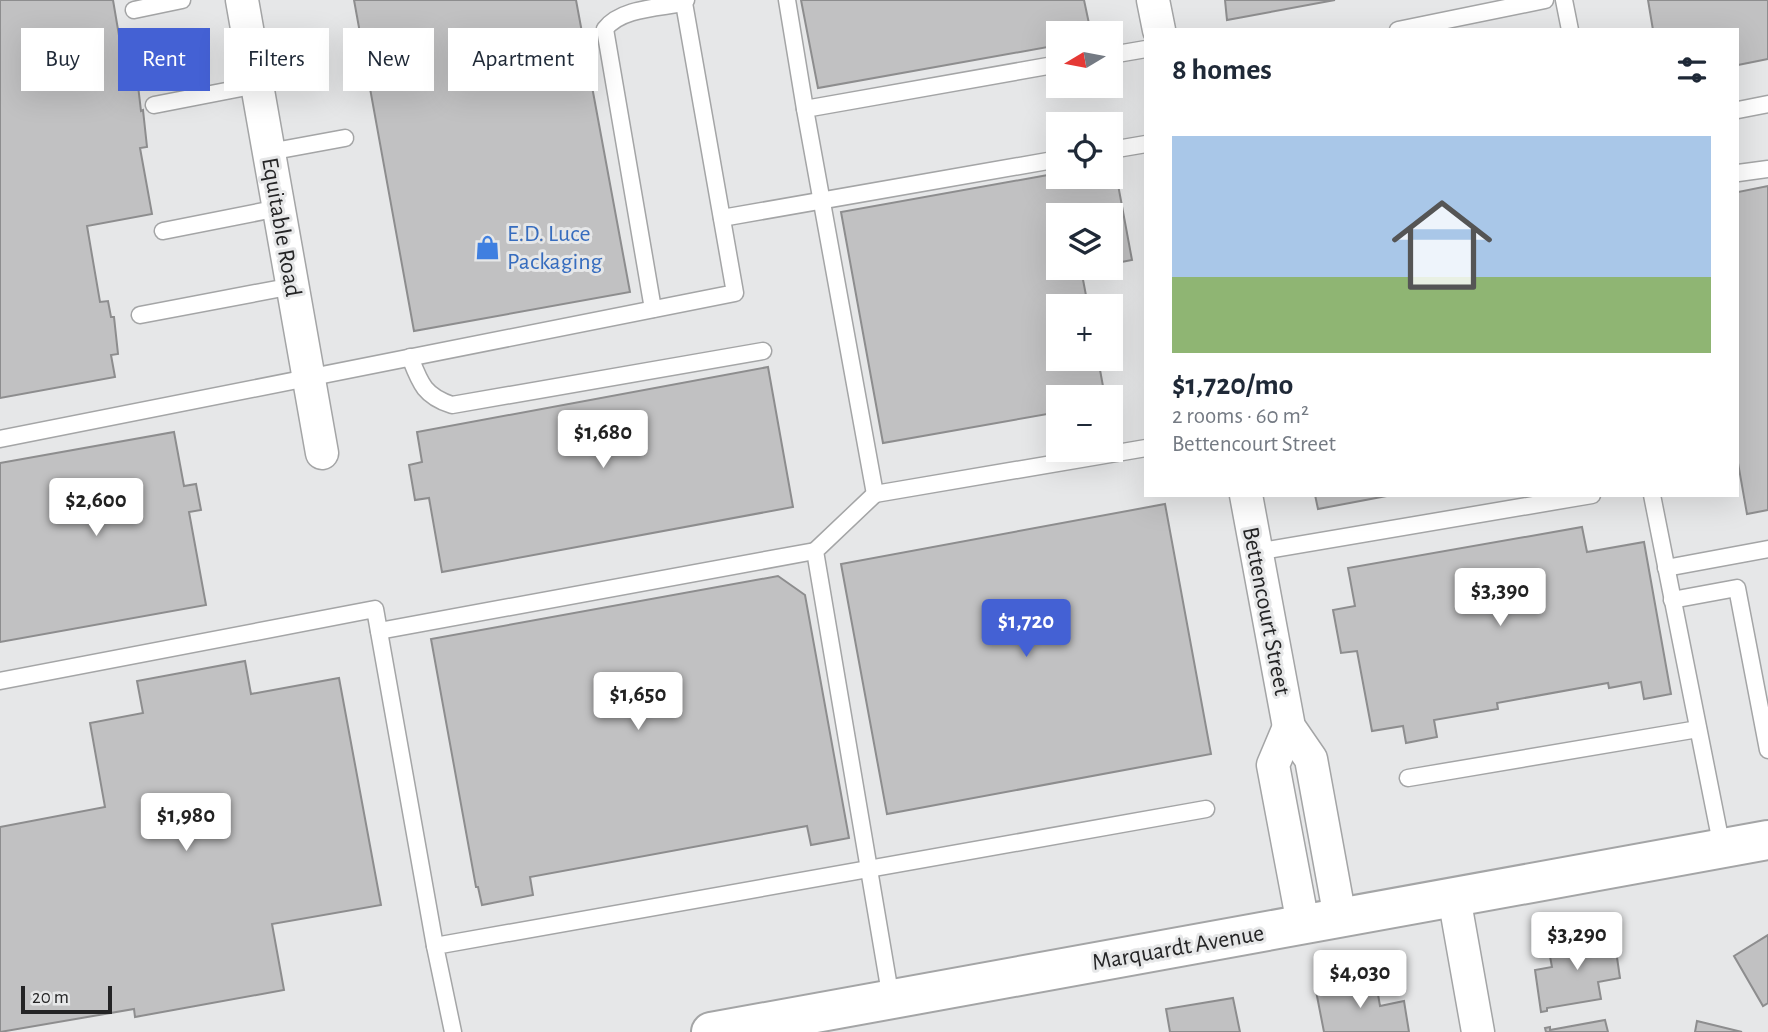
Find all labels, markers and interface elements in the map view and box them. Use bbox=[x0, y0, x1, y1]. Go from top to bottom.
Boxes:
north arrow bbox=[1046, 21, 1124, 98]
map controls bbox=[1046, 21, 1123, 462]
chip: Buy bbox=[21, 28, 104, 91]
chip: Rent bbox=[118, 28, 210, 91]
chip: Filters bbox=[224, 28, 329, 91]
chip: New bbox=[343, 28, 434, 91]
chip: Apartment bbox=[448, 28, 598, 91]
icon: filters bbox=[1673, 51, 1711, 89]
text: 8 homes bbox=[1172, 55, 1272, 85]
button: locate bbox=[1046, 112, 1123, 189]
street label: Equitable Road bbox=[257, 156, 305, 299]
icon: home bbox=[1379, 182, 1505, 308]
button: layers bbox=[1046, 203, 1123, 280]
place label: E.D. Luce Packaging bbox=[507, 222, 603, 274]
shop icon: E.D. Luce Packaging bbox=[473, 233, 501, 261]
button: + bbox=[1046, 294, 1123, 371]
text: $1,720/mo bbox=[1172, 370, 1293, 400]
button: − bbox=[1046, 385, 1123, 462]
text: 2 rooms · 60 m² bbox=[1172, 405, 1309, 428]
pin: $1,680 bbox=[546, 410, 660, 470]
text: $1,680 bbox=[574, 421, 632, 444]
text: Bettencourt Street bbox=[1172, 433, 1336, 456]
pin: $2,600 bbox=[39, 478, 153, 538]
text: $2,600 bbox=[65, 489, 127, 512]
street label: Bettencourt Street bbox=[1238, 525, 1294, 698]
pin: $3,390 bbox=[1443, 568, 1557, 628]
text: $3,390 bbox=[1471, 579, 1529, 602]
pin: $1,720 bbox=[969, 600, 1083, 659]
text: $1,720 bbox=[998, 610, 1054, 633]
pin: $1,650 bbox=[581, 672, 695, 732]
text: $1,650 bbox=[610, 683, 666, 706]
pin: $1,980 bbox=[129, 794, 243, 853]
text: $1,980 bbox=[157, 804, 215, 827]
pin: $3,290 bbox=[1520, 912, 1634, 972]
street label: Marquardt Avenue bbox=[1090, 921, 1266, 975]
text: $3,290 bbox=[1547, 923, 1607, 946]
pin: $4,030 bbox=[1303, 950, 1417, 1010]
text: $4,030 bbox=[1329, 961, 1391, 984]
scale bar bbox=[21, 983, 112, 1015]
text: 20 m bbox=[32, 988, 69, 1007]

